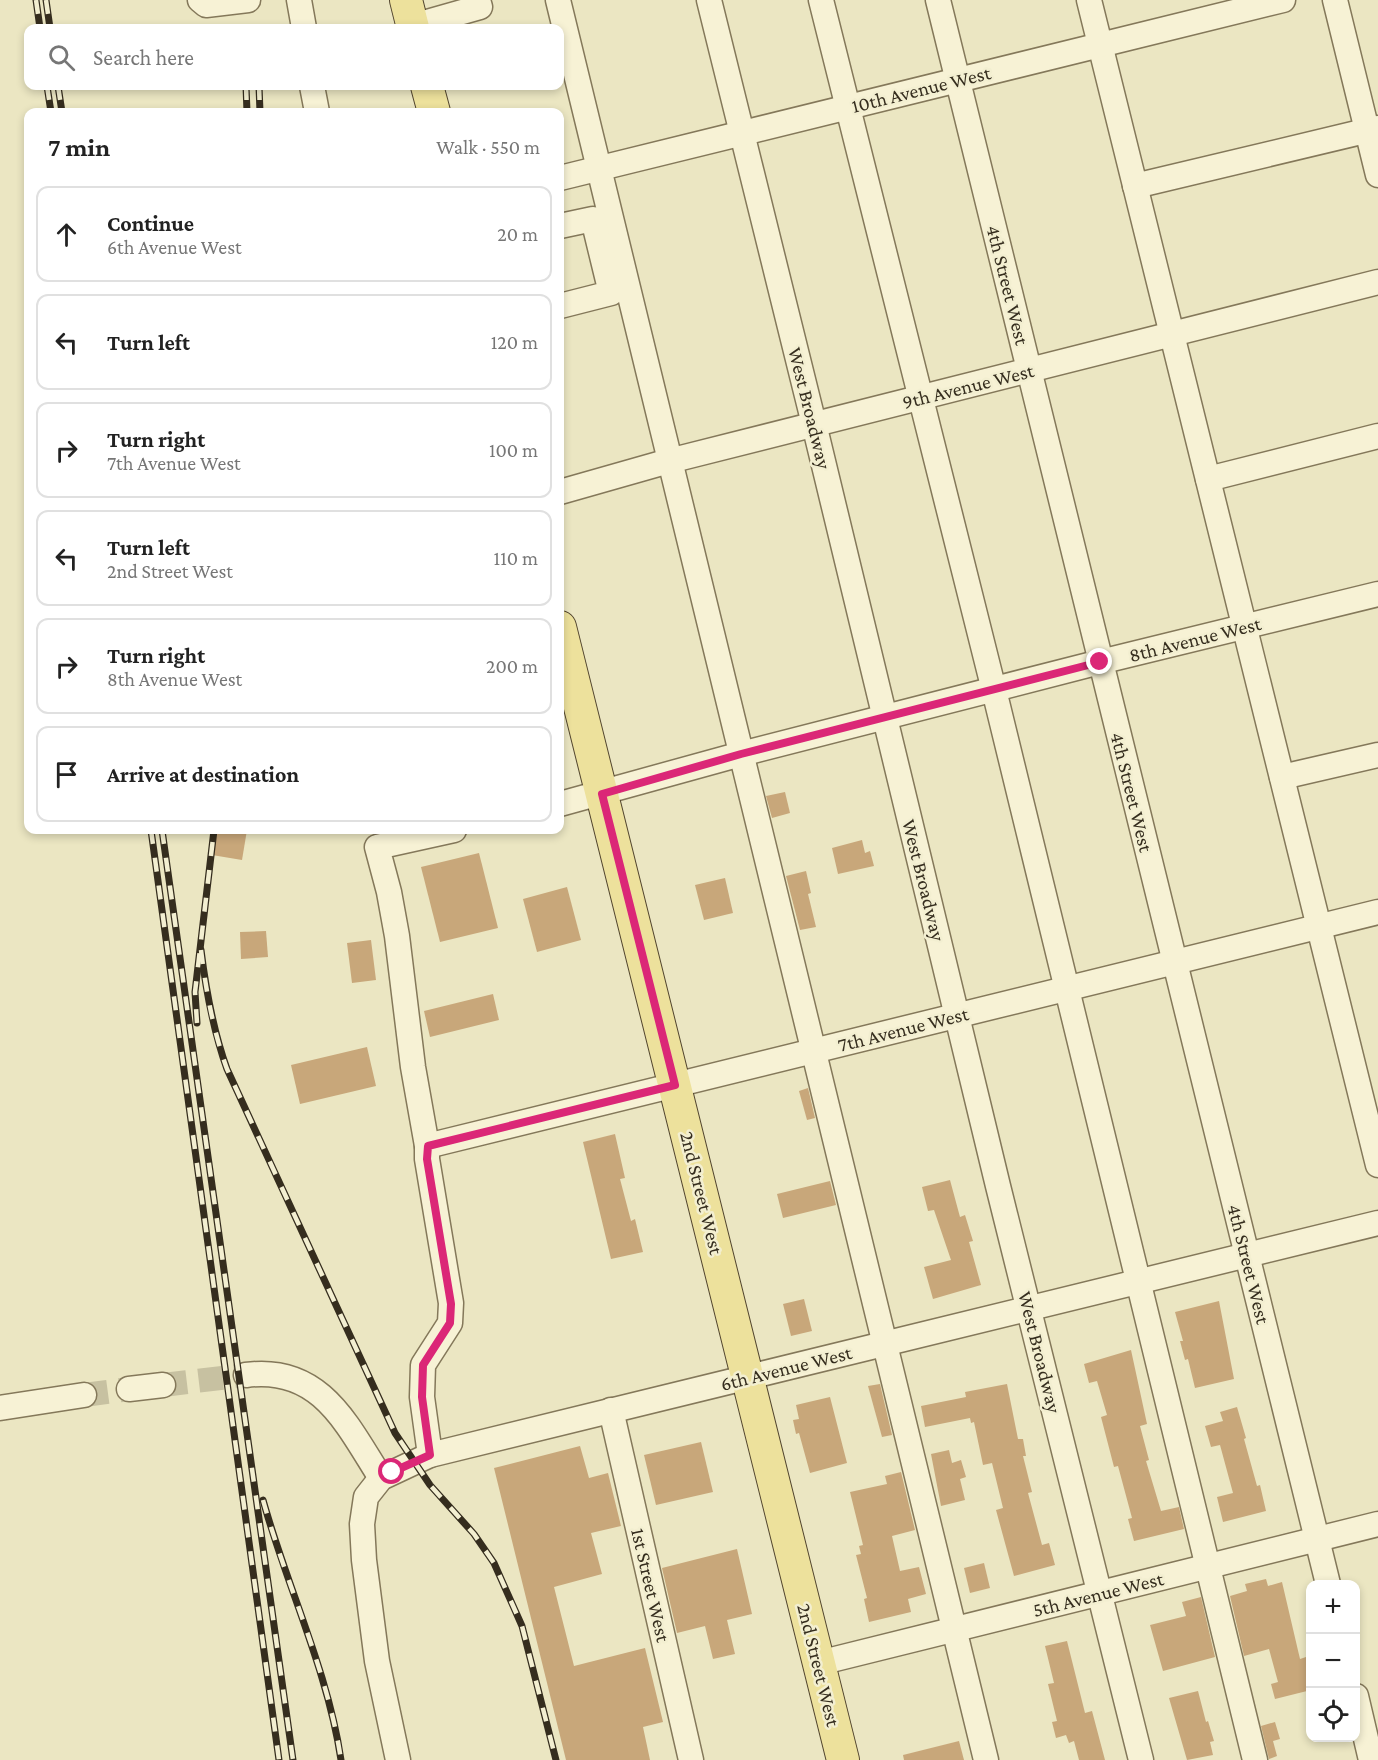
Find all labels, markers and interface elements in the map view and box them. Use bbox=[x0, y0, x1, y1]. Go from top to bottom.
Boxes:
search box bbox=[24, 24, 564, 90]
icon: search bbox=[45, 41, 78, 74]
text: Search here bbox=[93, 45, 194, 70]
street label: 10th Avenue West bbox=[849, 61, 993, 117]
text: 7 min bbox=[48, 133, 110, 162]
text: Walk · 550 m bbox=[436, 136, 540, 158]
text: Continue bbox=[107, 211, 194, 236]
icon: ahead bbox=[50, 218, 83, 251]
text: 20 m bbox=[497, 223, 538, 245]
street label: 4th Street West bbox=[982, 223, 1034, 348]
text: 6th Avenue West bbox=[107, 236, 242, 258]
icon: left bbox=[50, 326, 83, 359]
text: Turn left bbox=[107, 330, 190, 355]
text: 120 m bbox=[491, 331, 538, 353]
street label: West Broadway bbox=[783, 345, 836, 472]
street label: 9th Avenue West bbox=[900, 359, 1036, 413]
text: Turn right bbox=[107, 427, 205, 452]
icon: right bbox=[50, 434, 83, 467]
text: 100 m bbox=[489, 439, 538, 461]
text: 7th Avenue West bbox=[107, 452, 241, 474]
text: Turn left bbox=[107, 535, 190, 560]
icon: left bbox=[50, 542, 83, 575]
text: 110 m bbox=[494, 547, 538, 569]
text: 2nd Street West bbox=[107, 560, 233, 582]
street label: 8th Avenue West bbox=[1127, 612, 1264, 666]
text: Turn right bbox=[107, 643, 205, 668]
route end bbox=[1086, 648, 1112, 674]
icon: right bbox=[50, 650, 83, 683]
text: 200 m bbox=[486, 655, 538, 677]
text: 8th Avenue West bbox=[107, 668, 242, 690]
street label: 4th Street West bbox=[1106, 730, 1158, 855]
icon: arrive bbox=[50, 758, 83, 791]
text: Arrive at destination bbox=[107, 762, 299, 787]
street label: West Broadway bbox=[897, 817, 950, 944]
street label: 7th Avenue West bbox=[835, 1002, 971, 1056]
street label: 2nd Street West bbox=[676, 1129, 728, 1257]
street label: 4th Street West bbox=[1223, 1202, 1275, 1327]
street label: West Broadway bbox=[1013, 1289, 1066, 1416]
street label: 6th Avenue West bbox=[718, 1341, 854, 1395]
route start bbox=[378, 1458, 404, 1484]
street label: 1st Street West bbox=[627, 1526, 675, 1644]
street label: 5th Avenue West bbox=[1030, 1567, 1166, 1621]
map controls bbox=[1306, 1580, 1360, 1742]
button: + bbox=[1306, 1580, 1360, 1634]
street label: 2nd Street West bbox=[793, 1601, 845, 1729]
button: − bbox=[1306, 1634, 1360, 1688]
button: locate bbox=[1306, 1688, 1360, 1742]

